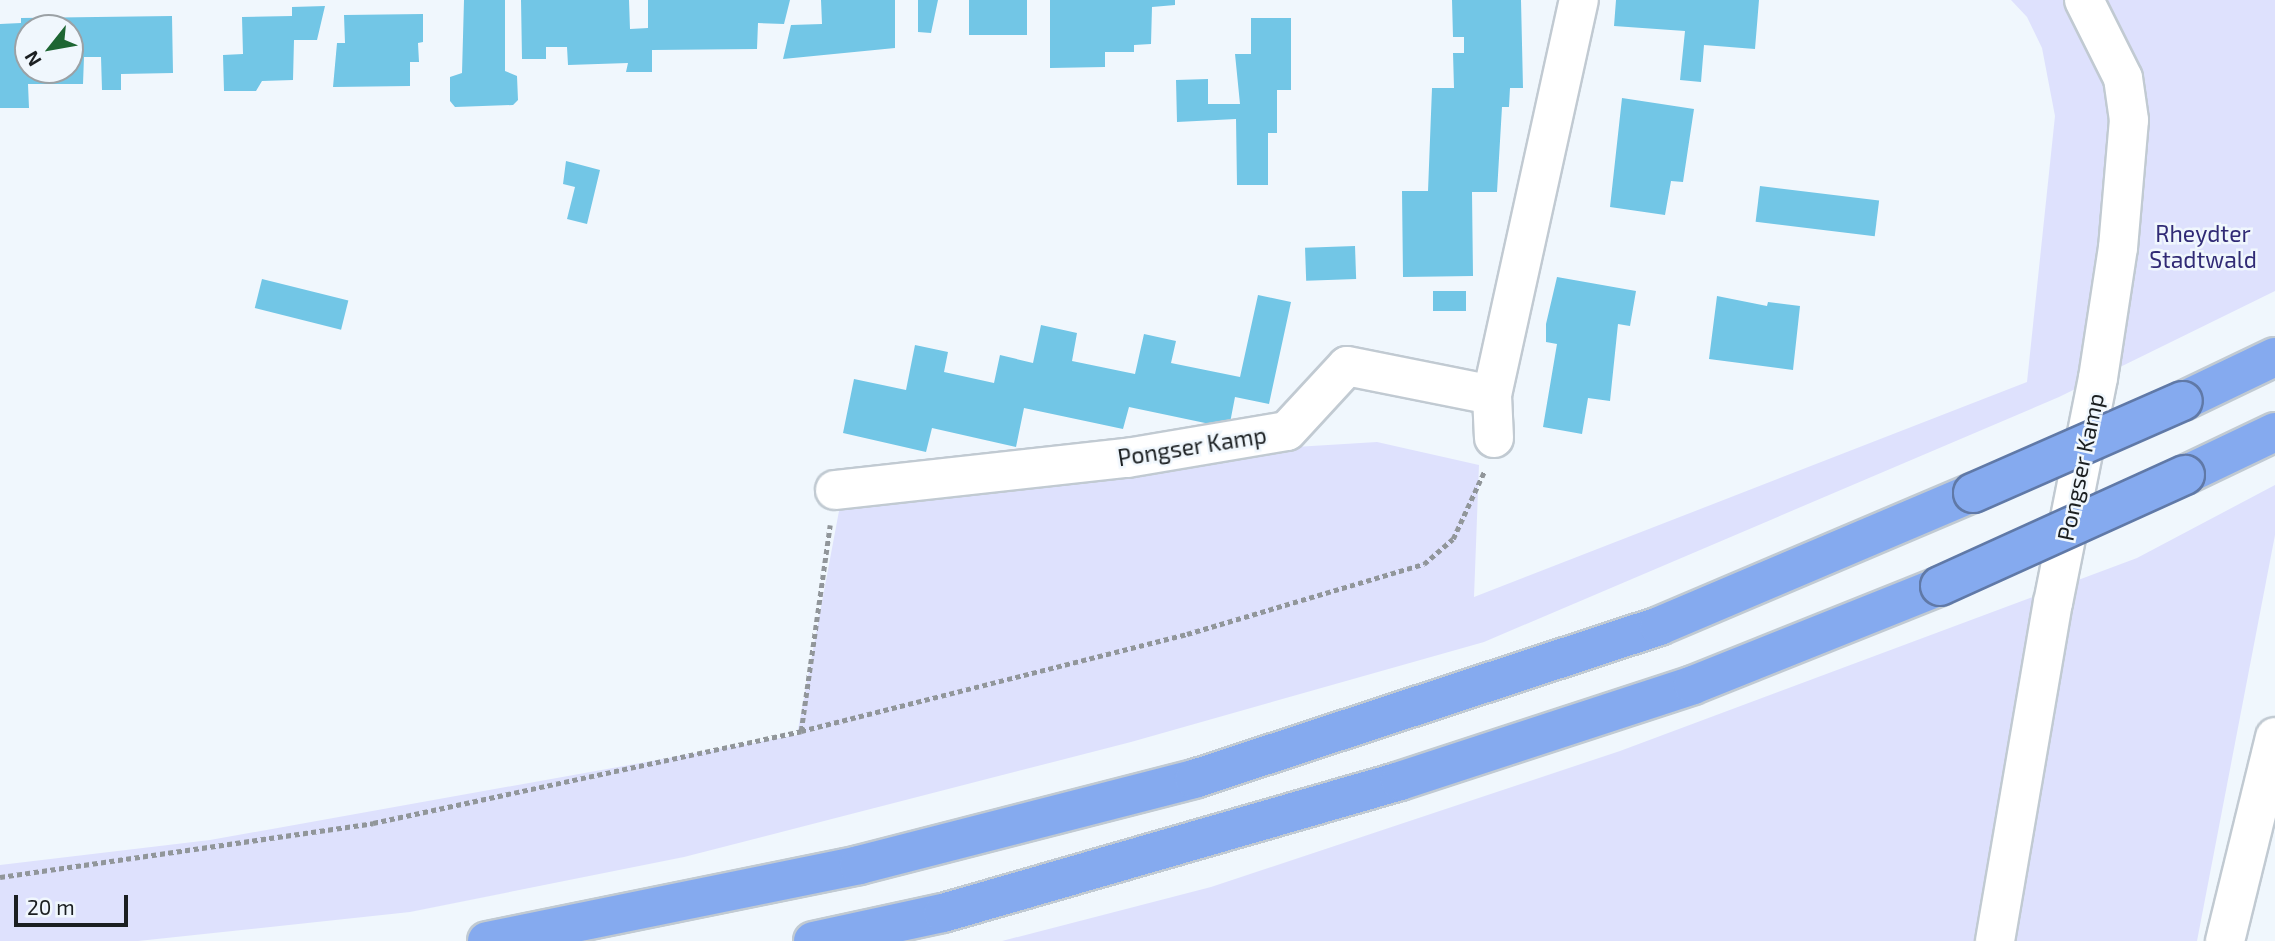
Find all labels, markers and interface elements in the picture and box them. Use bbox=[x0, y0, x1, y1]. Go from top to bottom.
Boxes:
north arrow bbox=[14, 14, 84, 84]
text: N bbox=[19, 47, 46, 71]
park label: Rheydter Stadtwald bbox=[2149, 219, 2257, 273]
street label: Pongser Kamp bbox=[2051, 390, 2109, 544]
street label: Pongser Kamp bbox=[1115, 421, 1269, 471]
scale bar bbox=[18, 881, 131, 925]
text: 20 m bbox=[27, 894, 75, 919]

